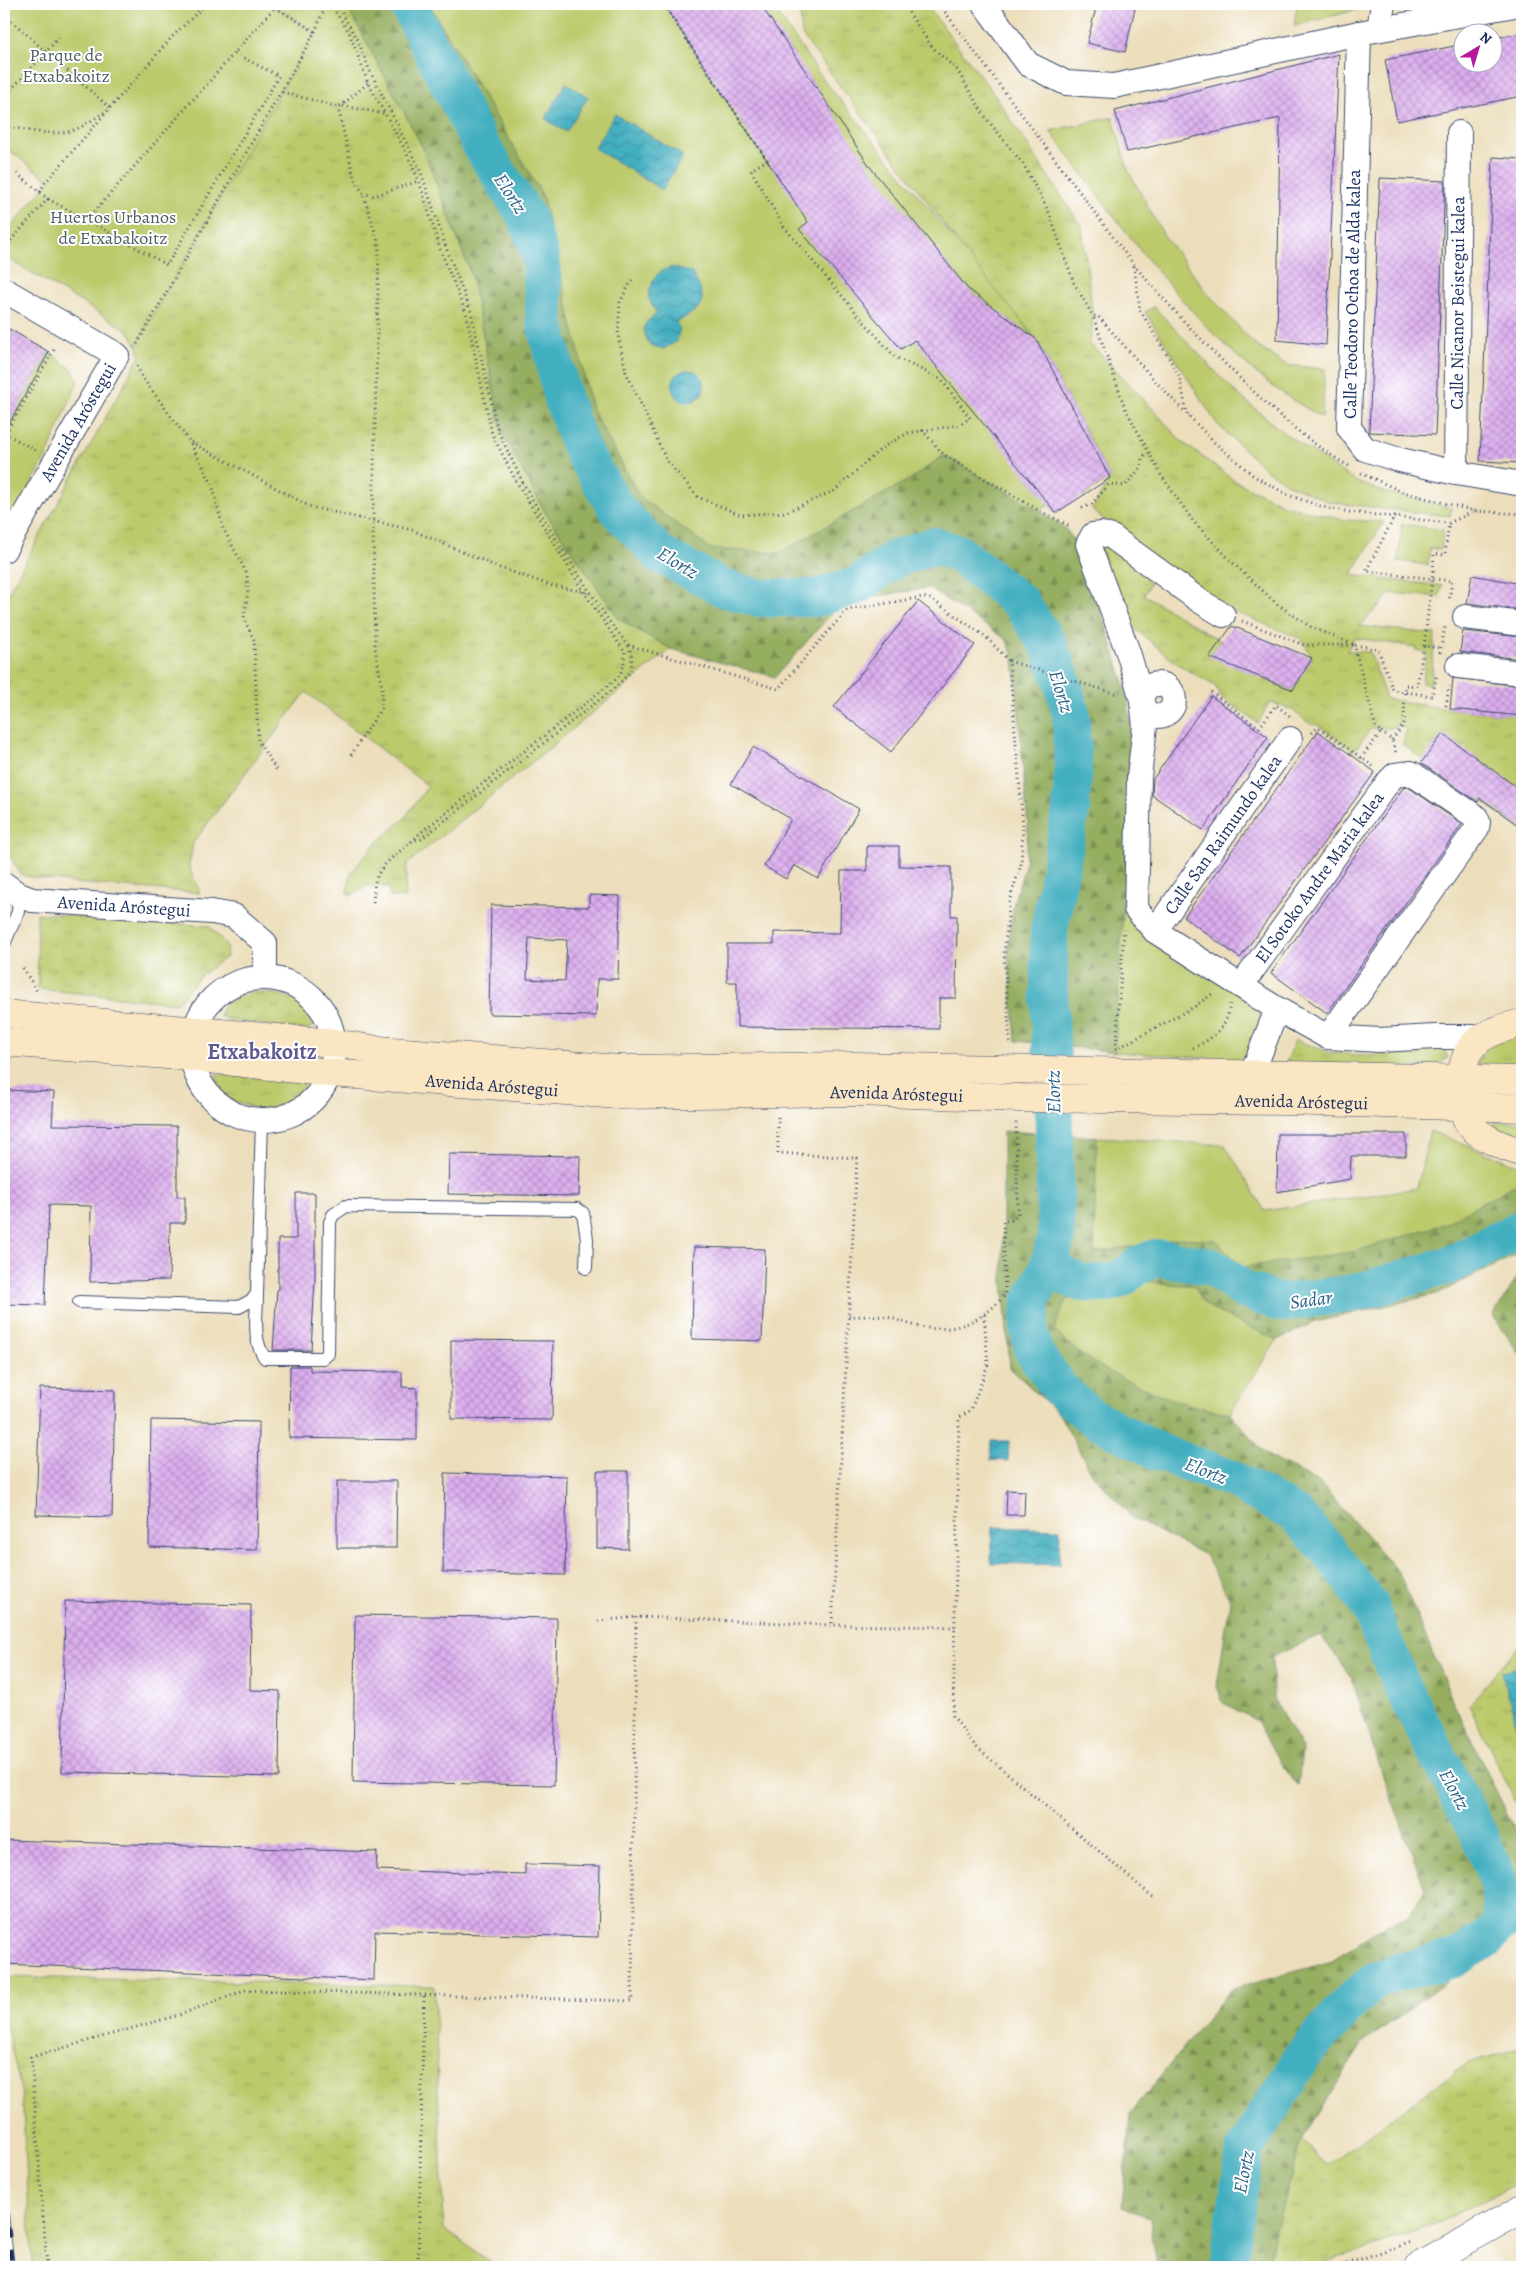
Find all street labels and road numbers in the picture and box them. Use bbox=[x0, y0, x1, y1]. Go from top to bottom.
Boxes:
street label: Calle Teodoro Ochoa de Alda kalea bbox=[1338, 168, 1366, 419]
street label: Calle Nicanor Beistegui kalea bbox=[1445, 196, 1470, 410]
street label: Avenida Aróstegui bbox=[34, 358, 122, 487]
street label: Calle San Raimundo kalea bbox=[1158, 749, 1288, 919]
street label: El Sotoko Andre Maria kalea bbox=[1249, 786, 1390, 968]
street label: Avenida Aróstegui bbox=[56, 890, 192, 923]
street label: Avenida Aróstegui bbox=[424, 1068, 559, 1102]
street label: Avenida Aróstegui bbox=[829, 1080, 964, 1108]
street label: Avenida Aróstegui bbox=[1234, 1088, 1368, 1116]

